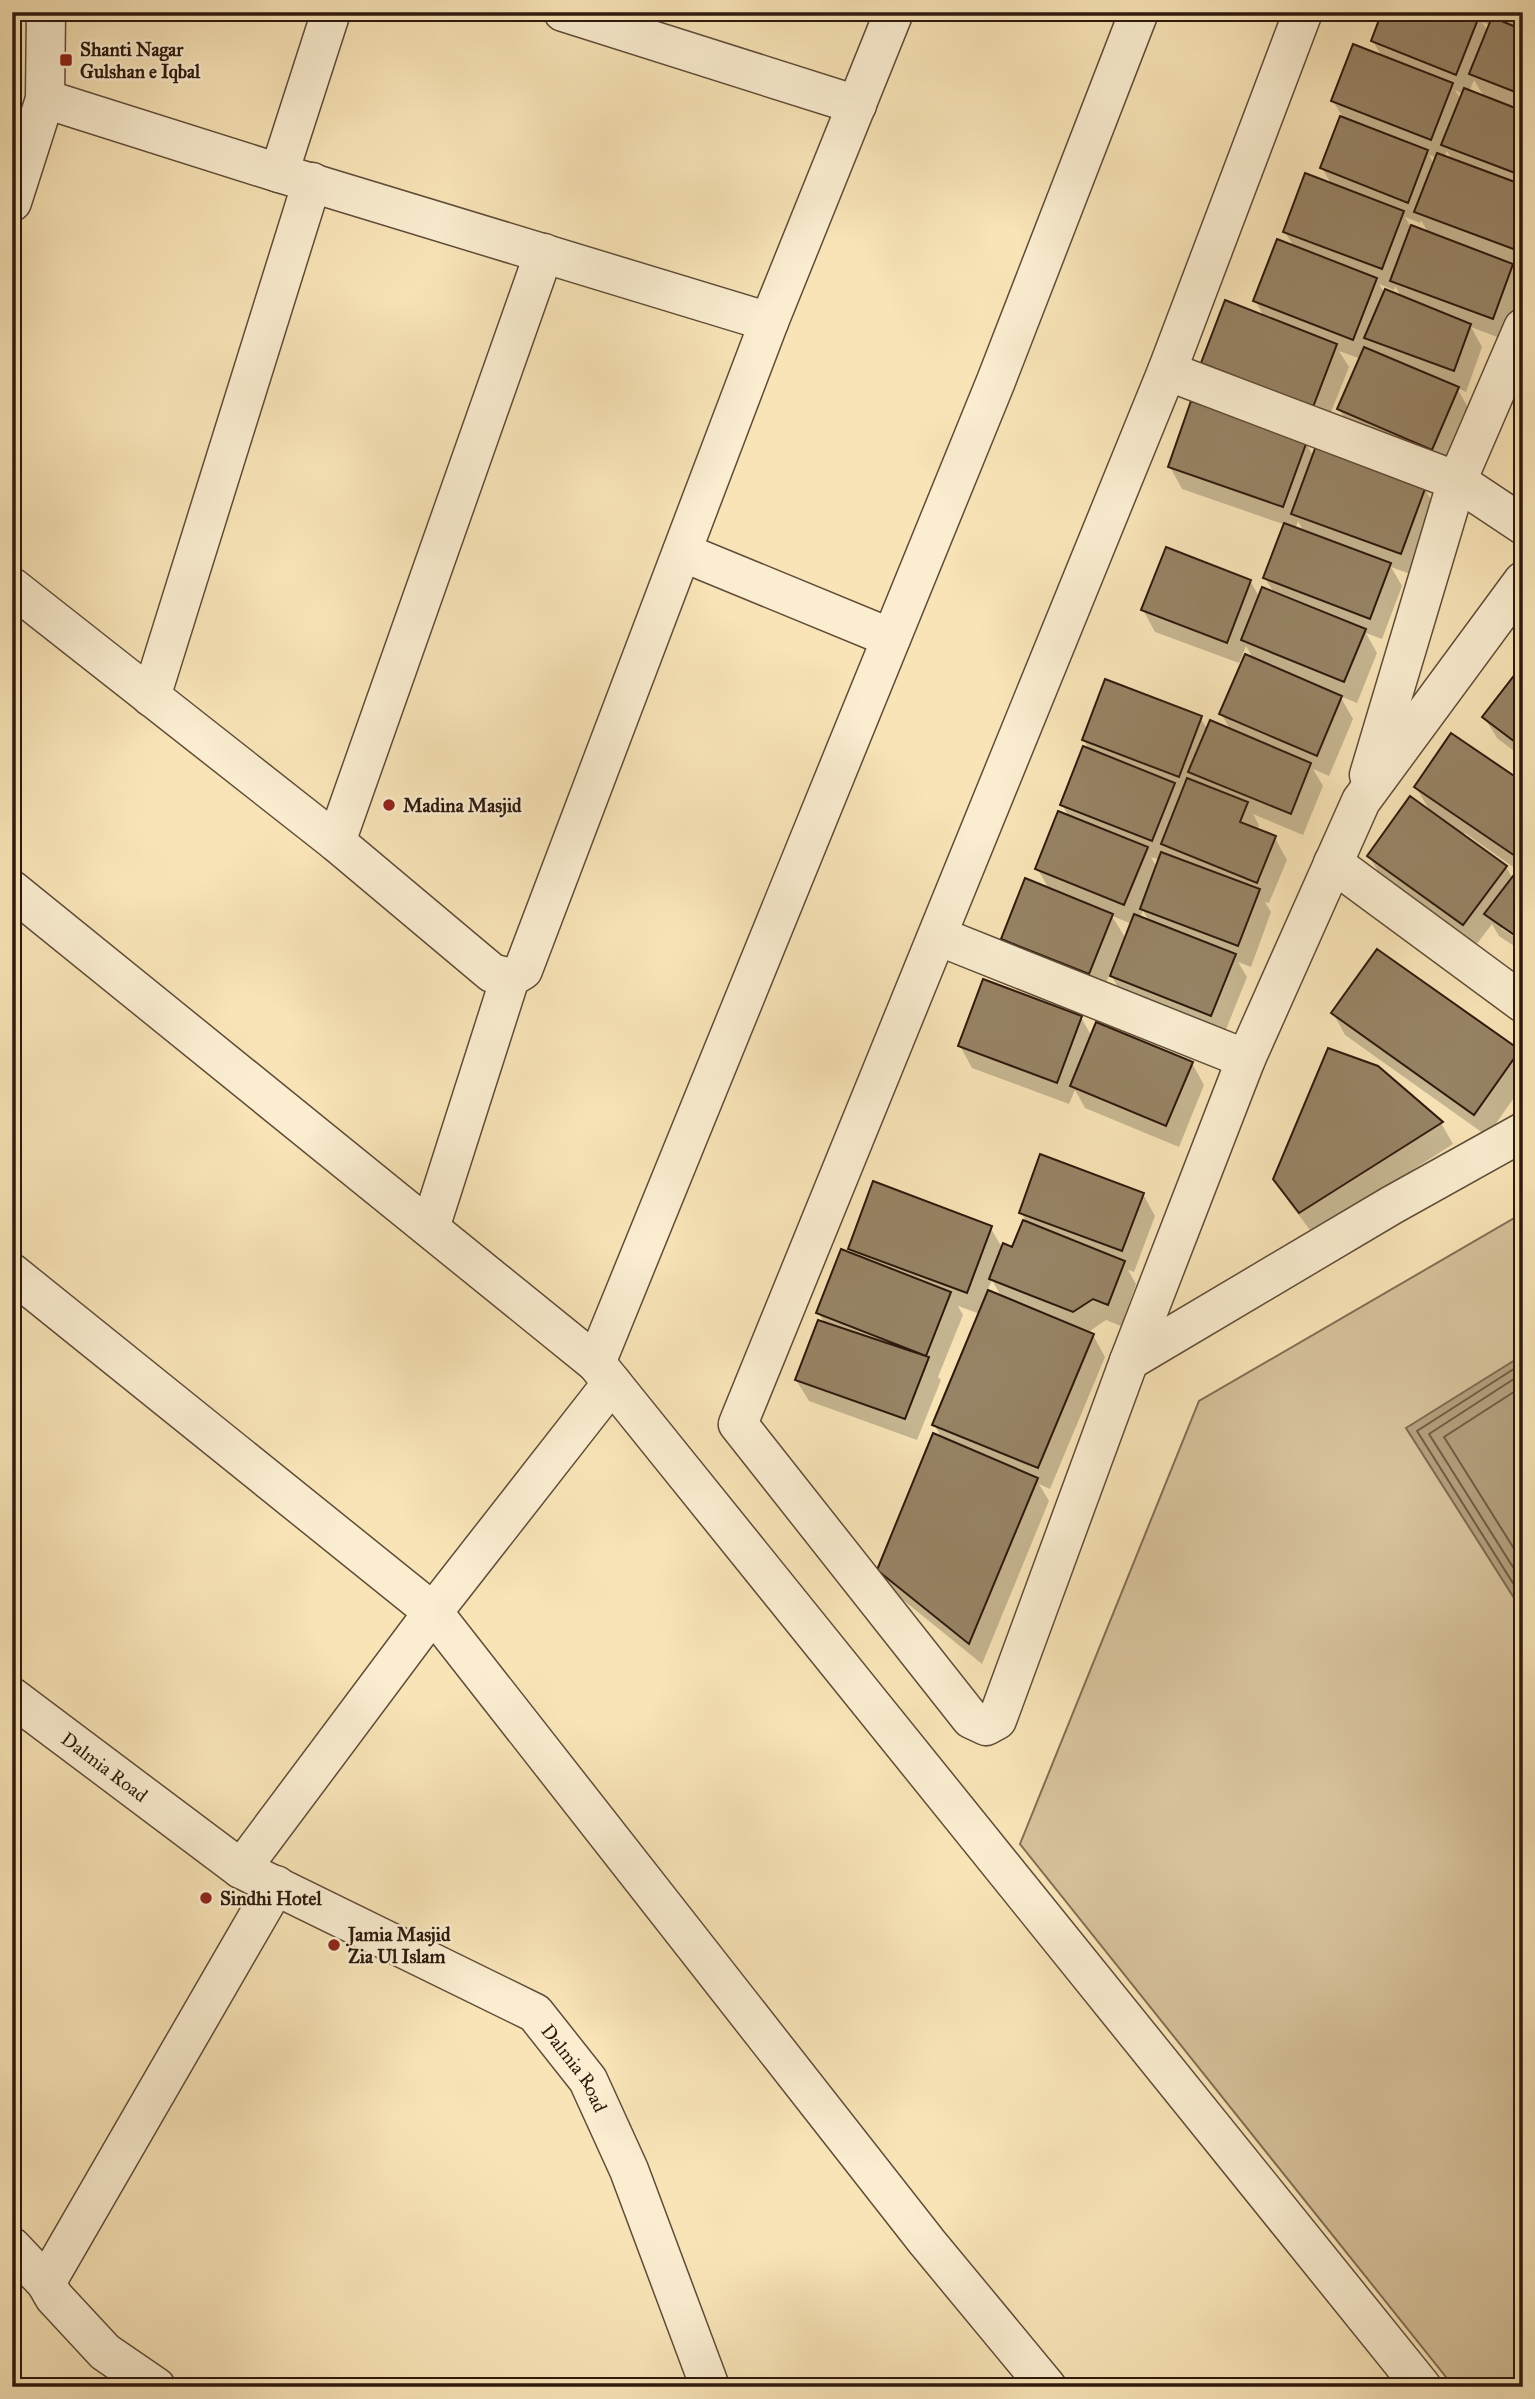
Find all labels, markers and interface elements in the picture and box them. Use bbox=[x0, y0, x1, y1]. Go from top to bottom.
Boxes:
place label: Shanti Nagar Gulshan e Iqbal bbox=[80, 38, 201, 84]
marker: Shanti Nagar Gulshan e Iqbal bbox=[58, 52, 74, 68]
place label: Madina Masjid bbox=[403, 794, 522, 818]
marker: Madina Masjid bbox=[381, 797, 397, 813]
street label: Dalmia Road bbox=[57, 1727, 153, 1807]
place label: Sindhi Hotel bbox=[220, 1887, 322, 1910]
marker: Sindhi Hotel bbox=[198, 1890, 214, 1906]
place label: Jamia Masjid Zia Ul Islam bbox=[345, 1923, 451, 1968]
marker: Jamia Masjid Zia Ul Islam bbox=[326, 1937, 342, 1953]
street label: Dalmia Road bbox=[536, 2020, 612, 2116]

